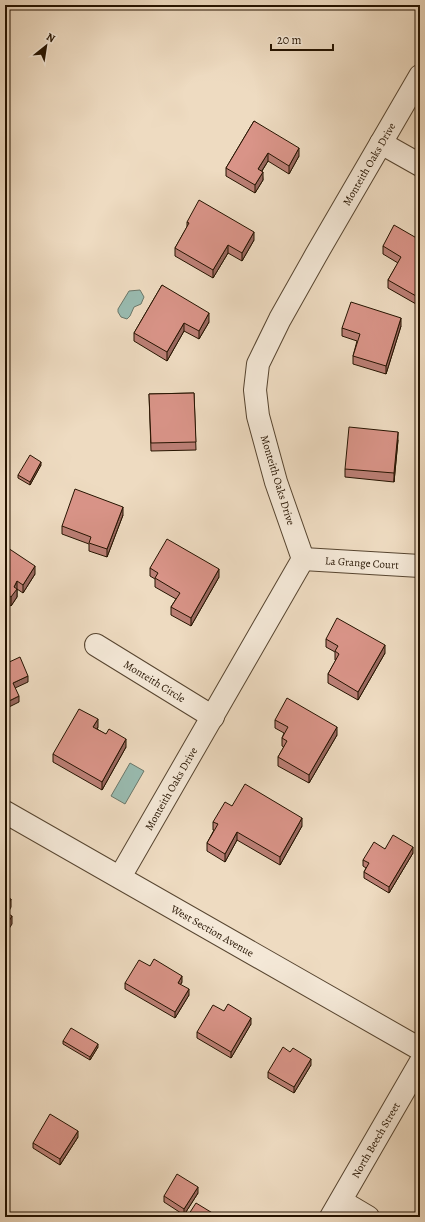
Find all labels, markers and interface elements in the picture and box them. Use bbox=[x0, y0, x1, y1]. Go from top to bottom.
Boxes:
north arrow bbox=[26, 26, 66, 66]
scale bar bbox=[271, 26, 333, 52]
text: N bbox=[44, 29, 58, 46]
text: 20 m bbox=[277, 32, 301, 48]
street label: Monteith Oaks Drive bbox=[339, 120, 399, 209]
street label: Monteith Oaks Drive bbox=[257, 433, 298, 527]
street label: La Grange Court bbox=[325, 553, 400, 573]
street label: Monteith Circle bbox=[121, 657, 188, 706]
street label: Monteith Oaks Drive bbox=[141, 744, 201, 833]
street label: West Section Avenue bbox=[167, 901, 257, 961]
street label: North Beech Street bbox=[348, 1099, 404, 1181]

